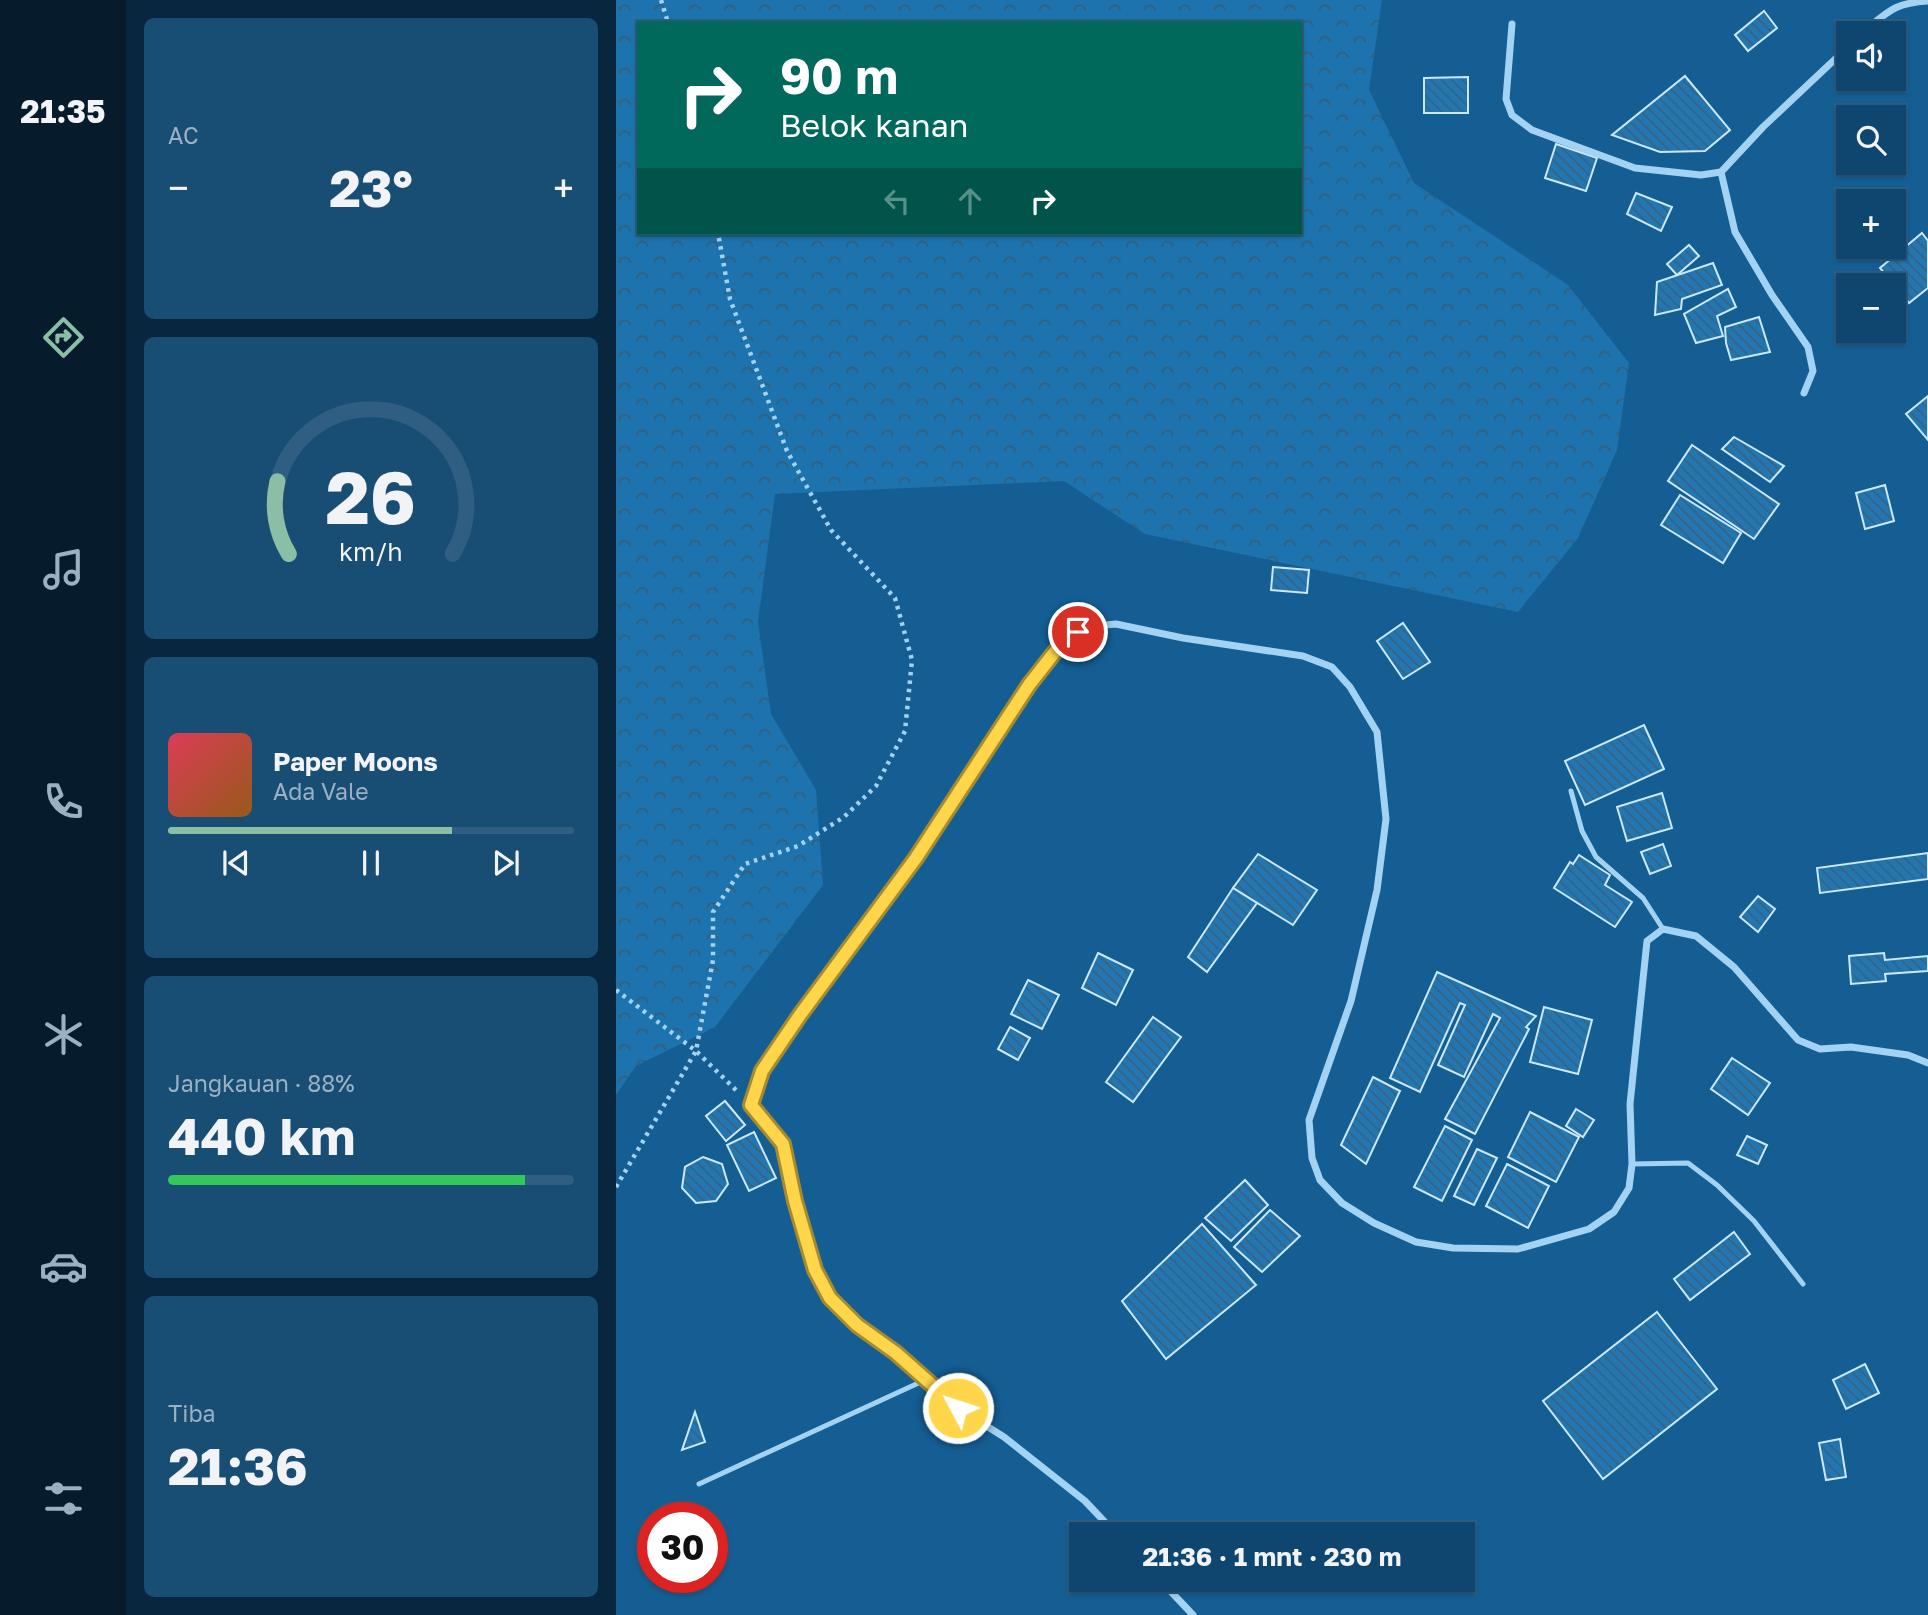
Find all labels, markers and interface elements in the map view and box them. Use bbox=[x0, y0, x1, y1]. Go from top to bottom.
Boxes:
map controls bbox=[1836, 21, 1906, 343]
button: sound bbox=[1836, 21, 1906, 91]
text: 90 m bbox=[780, 46, 898, 105]
icon: right bbox=[665, 49, 756, 140]
text: 21:35 bbox=[20, 92, 106, 130]
button: search bbox=[1836, 105, 1906, 175]
text: Belok kanan bbox=[780, 106, 968, 144]
text: AC bbox=[168, 121, 199, 149]
text: 23° bbox=[329, 156, 413, 218]
text: − bbox=[168, 165, 189, 210]
text: + bbox=[553, 165, 574, 210]
icon: left bbox=[878, 182, 916, 220]
icon: ahead bbox=[951, 182, 989, 220]
icon: right bbox=[1024, 182, 1062, 220]
button: + bbox=[1836, 189, 1906, 259]
button: − bbox=[1836, 273, 1906, 343]
icon: directions bbox=[39, 313, 88, 362]
text: 26 bbox=[326, 454, 416, 541]
text: km/h bbox=[339, 536, 403, 567]
icon: music bbox=[39, 545, 88, 594]
pin bbox=[1048, 602, 1108, 662]
icon: arrive bbox=[1059, 613, 1097, 651]
text: Paper Moons bbox=[273, 746, 438, 777]
icon: phone bbox=[39, 777, 88, 826]
text: Ada Vale bbox=[273, 777, 369, 805]
icon: previous bbox=[217, 844, 255, 882]
icon: pause bbox=[352, 844, 390, 882]
icon: next bbox=[487, 844, 525, 882]
icon: climate bbox=[39, 1010, 88, 1059]
text: Jangkauan · 88% bbox=[168, 1069, 355, 1097]
text: 440 km bbox=[168, 1104, 355, 1166]
icon: car bbox=[39, 1242, 88, 1291]
position arrow bbox=[921, 1371, 995, 1445]
text: Tiba bbox=[168, 1399, 216, 1427]
text: 21:36 bbox=[168, 1434, 308, 1496]
icon: filters bbox=[39, 1474, 88, 1523]
speed limit sign: 30 bbox=[637, 1502, 728, 1593]
text: 21:36 · 1 mnt · 230 m bbox=[1142, 1541, 1402, 1572]

